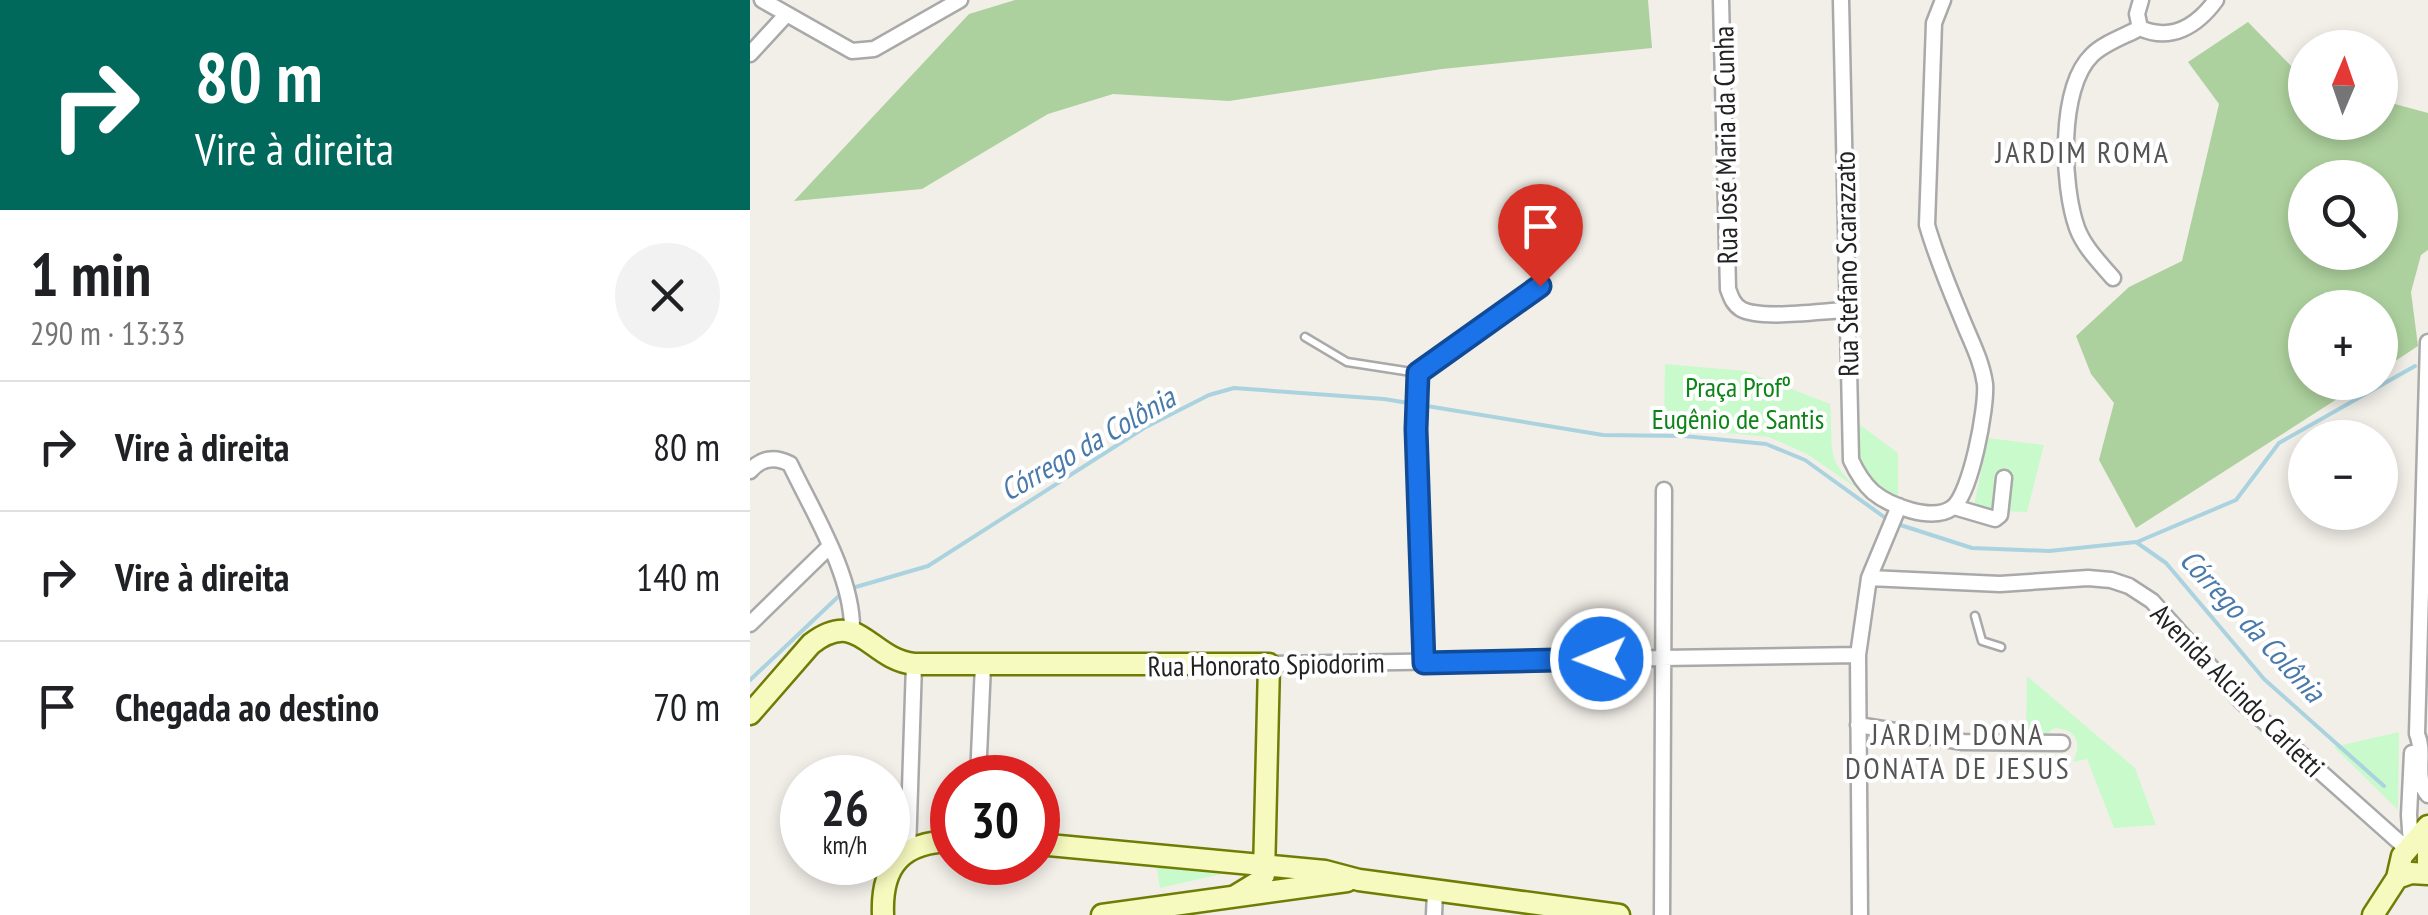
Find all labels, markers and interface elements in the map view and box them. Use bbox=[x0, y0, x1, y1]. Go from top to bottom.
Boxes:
street label: Rua José Maria da Cunha bbox=[1704, 26, 1746, 264]
north arrow bbox=[2288, 30, 2398, 140]
map controls bbox=[2288, 30, 2398, 530]
text: 80 m bbox=[195, 31, 323, 121]
icon: right bbox=[30, 40, 160, 170]
text: Vire à direita bbox=[195, 119, 394, 177]
district label: JARDIM ROMA bbox=[1995, 132, 2170, 171]
street label: Rua Stefano Scarazzato bbox=[1826, 151, 1866, 377]
button: search bbox=[2288, 160, 2398, 270]
pin bbox=[1498, 184, 1583, 287]
icon: arrive bbox=[1513, 199, 1568, 254]
text: 1 min bbox=[30, 235, 151, 313]
button: close bbox=[615, 243, 720, 348]
button: + bbox=[2288, 290, 2398, 400]
text: 290 m · 13:33 bbox=[30, 312, 185, 354]
park label: Praça Profº Eugênio de Santis bbox=[1652, 368, 1824, 437]
water label: Córrego da Colônia bbox=[993, 376, 1183, 509]
icon: right bbox=[30, 419, 85, 474]
button: − bbox=[2288, 420, 2398, 530]
text: Vire à direita bbox=[115, 422, 290, 471]
text: 80 m bbox=[653, 422, 720, 471]
water label: Córrego da Colônia bbox=[2172, 540, 2335, 711]
icon: right bbox=[30, 549, 85, 604]
text: Vire à direita bbox=[115, 552, 290, 601]
text: 140 m bbox=[636, 552, 720, 601]
street label: Avenida Alcindo Carletti bbox=[2143, 595, 2333, 785]
position arrow bbox=[1549, 607, 1653, 711]
street label: Rua Honorato Spiodorim bbox=[1147, 643, 1385, 685]
icon: arrive bbox=[30, 679, 85, 734]
text: Chegada ao destino bbox=[115, 682, 379, 731]
text: 70 m bbox=[653, 682, 720, 731]
district label: JARDIM DONA DONATA DE JESUS bbox=[1845, 714, 2071, 787]
speed limit sign: 30 bbox=[930, 755, 1060, 885]
text: 26 bbox=[821, 775, 869, 840]
text: km/h bbox=[823, 829, 867, 861]

